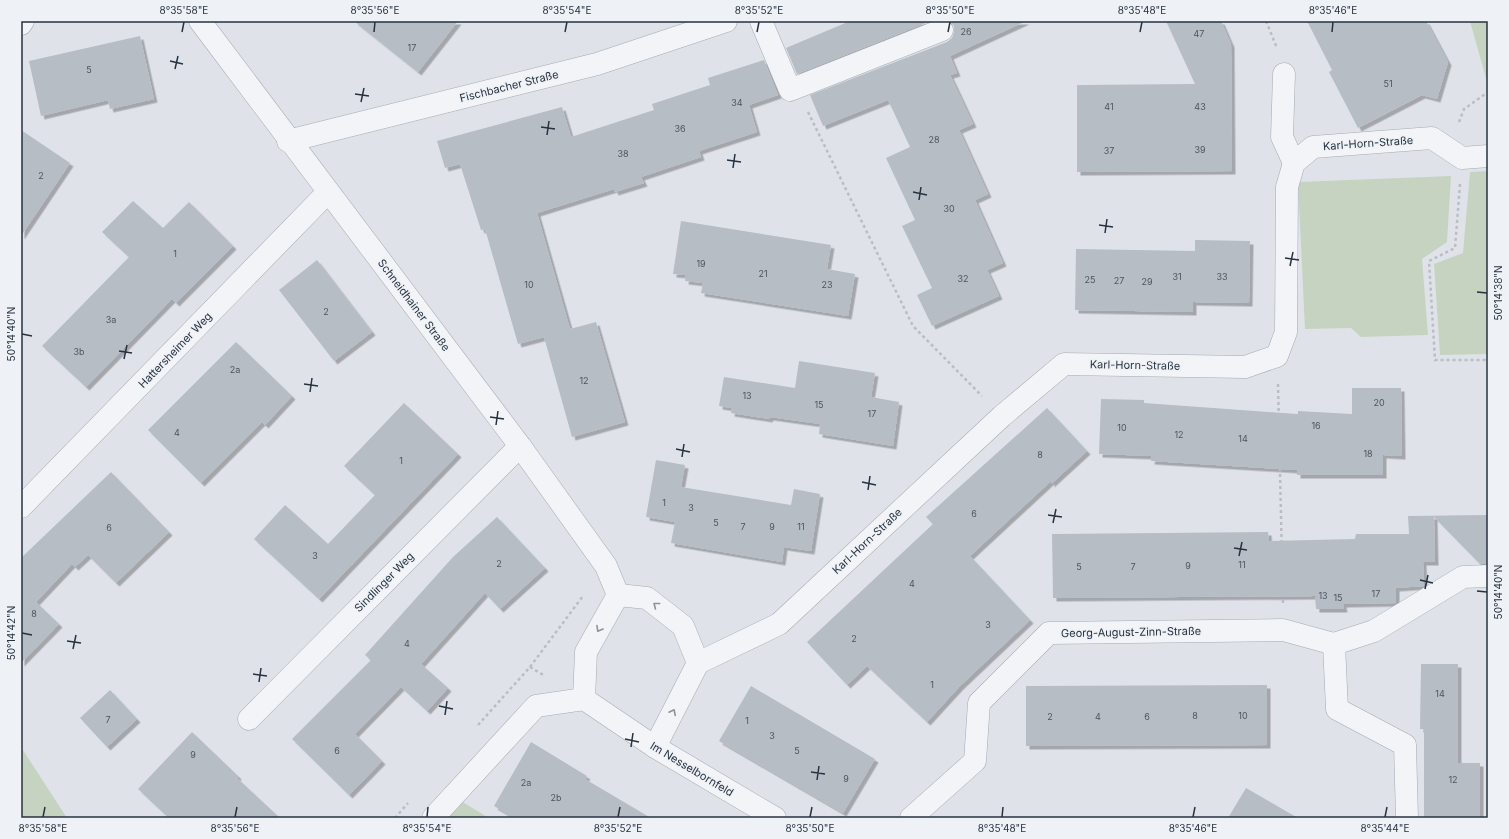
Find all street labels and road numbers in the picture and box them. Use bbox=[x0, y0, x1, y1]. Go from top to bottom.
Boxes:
street label: Fischbacher Straße bbox=[458, 67, 560, 105]
street label: Karl-Horn-Straße bbox=[1322, 133, 1414, 153]
street label: Schneidhainer Straße bbox=[375, 256, 453, 354]
street label: Hattersheimer Weg bbox=[135, 309, 215, 391]
street label: Karl-Horn-Straße bbox=[1090, 357, 1180, 373]
street label: Karl-Horn-Straße bbox=[829, 505, 905, 577]
street label: Sindlinger Weg bbox=[351, 549, 417, 615]
street label: Georg-August-Zinn-Straße bbox=[1061, 624, 1201, 640]
street label: Im Nesselbornfeld bbox=[648, 739, 736, 799]

